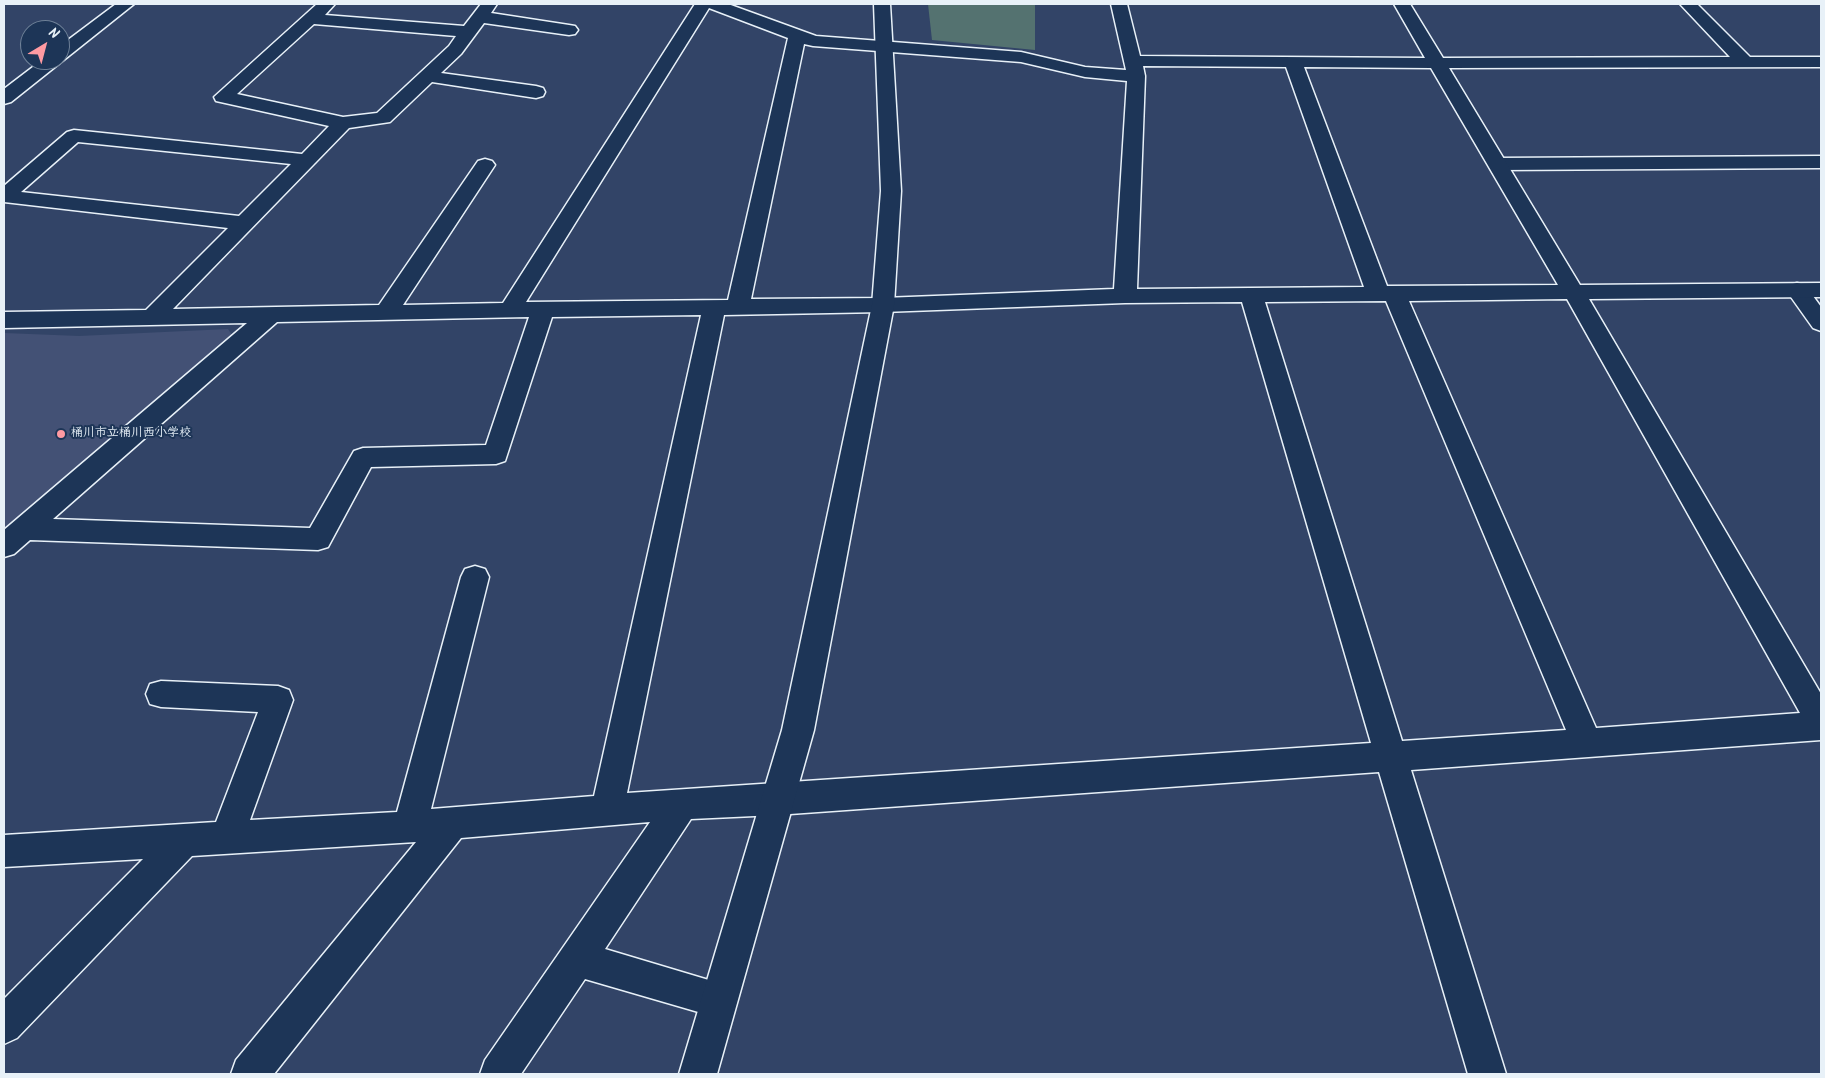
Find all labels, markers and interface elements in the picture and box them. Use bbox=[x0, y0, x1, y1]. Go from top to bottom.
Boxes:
north arrow bbox=[20, 20, 70, 70]
text: N bbox=[43, 22, 64, 45]
place label: 桶川市立桶川西小学校 bbox=[71, 427, 191, 441]
marker: 桶川市立桶川西小学校 bbox=[55, 428, 67, 440]

